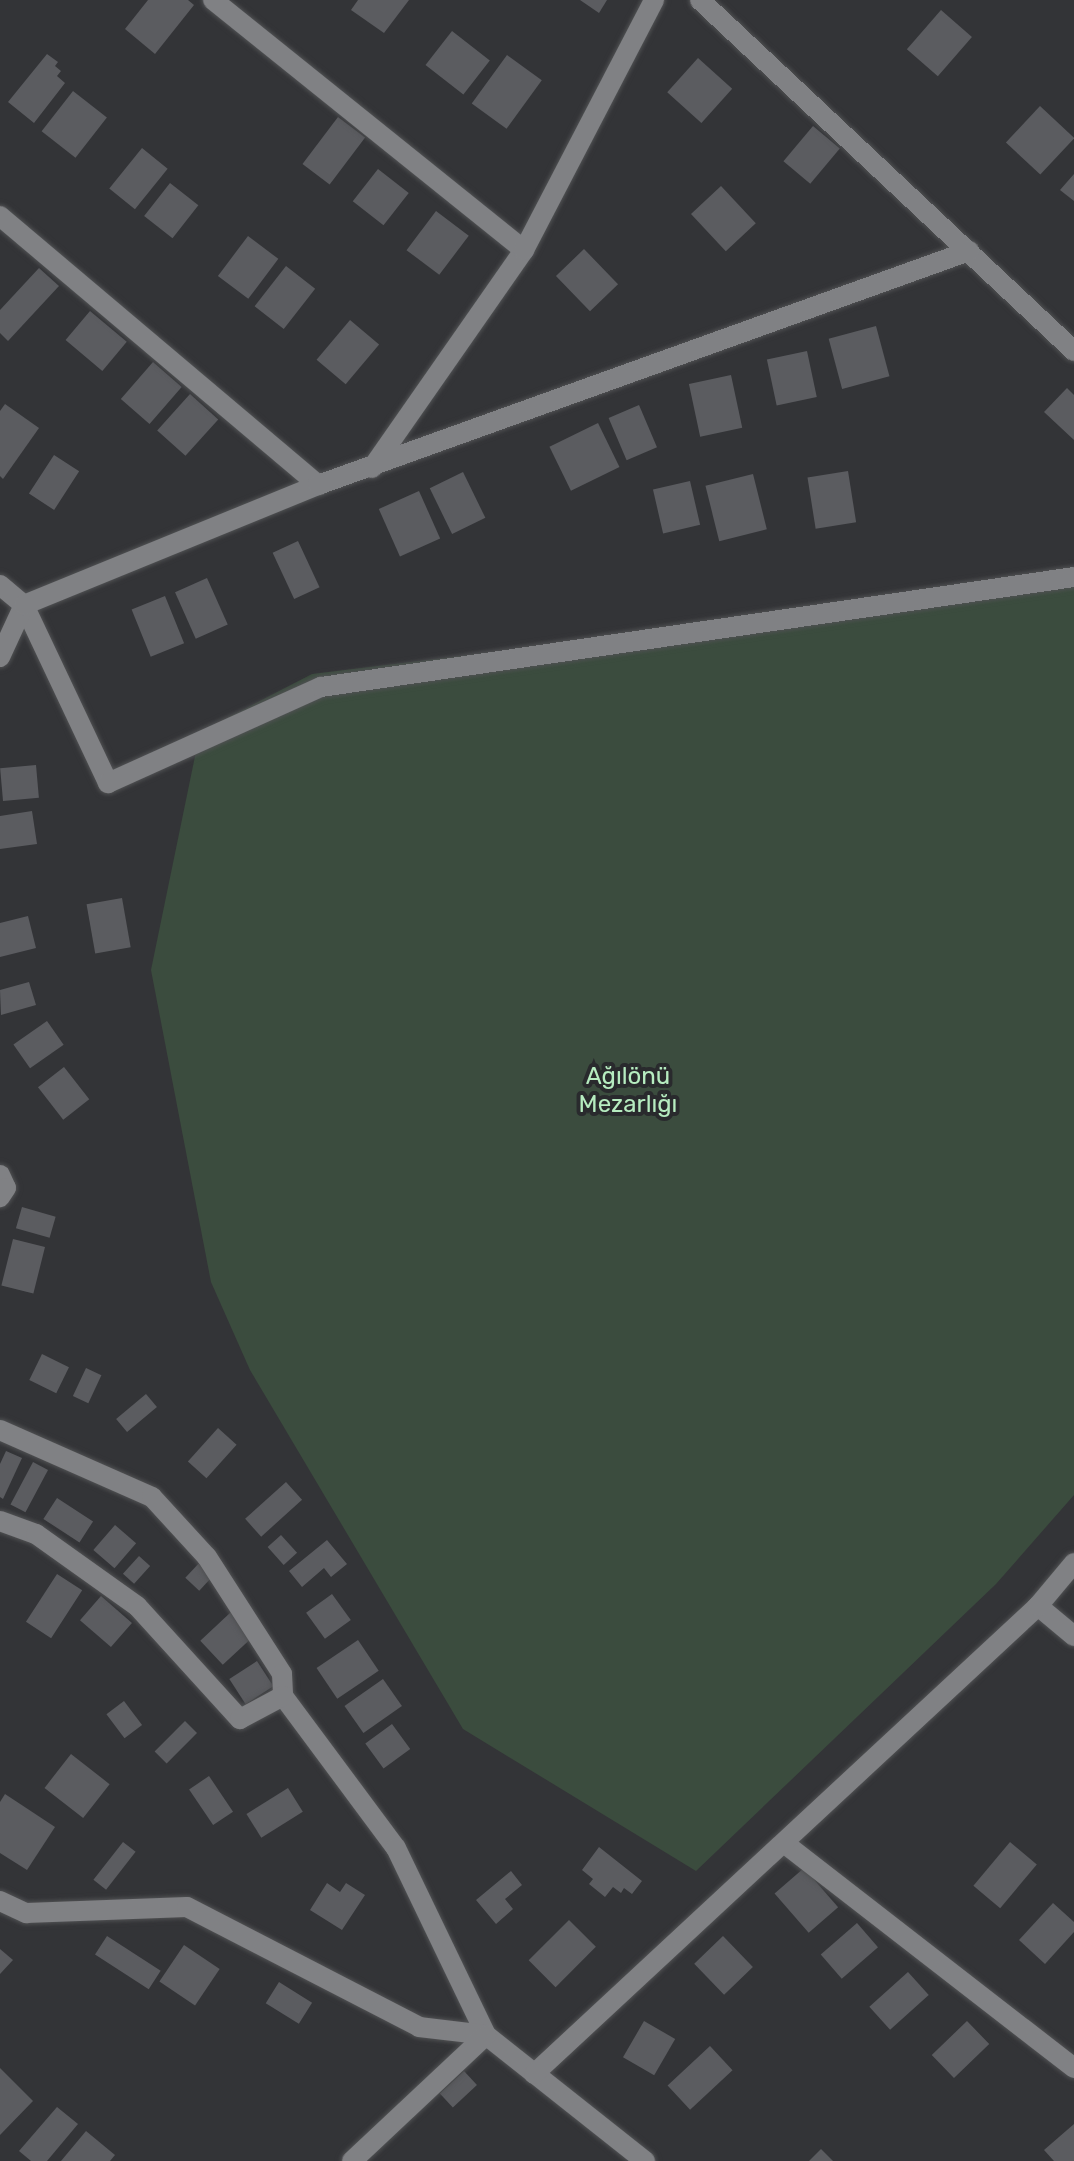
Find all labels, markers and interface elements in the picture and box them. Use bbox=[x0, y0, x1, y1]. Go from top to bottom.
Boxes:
park label: Ağılönü Mezarlığı bbox=[579, 1063, 677, 1119]

